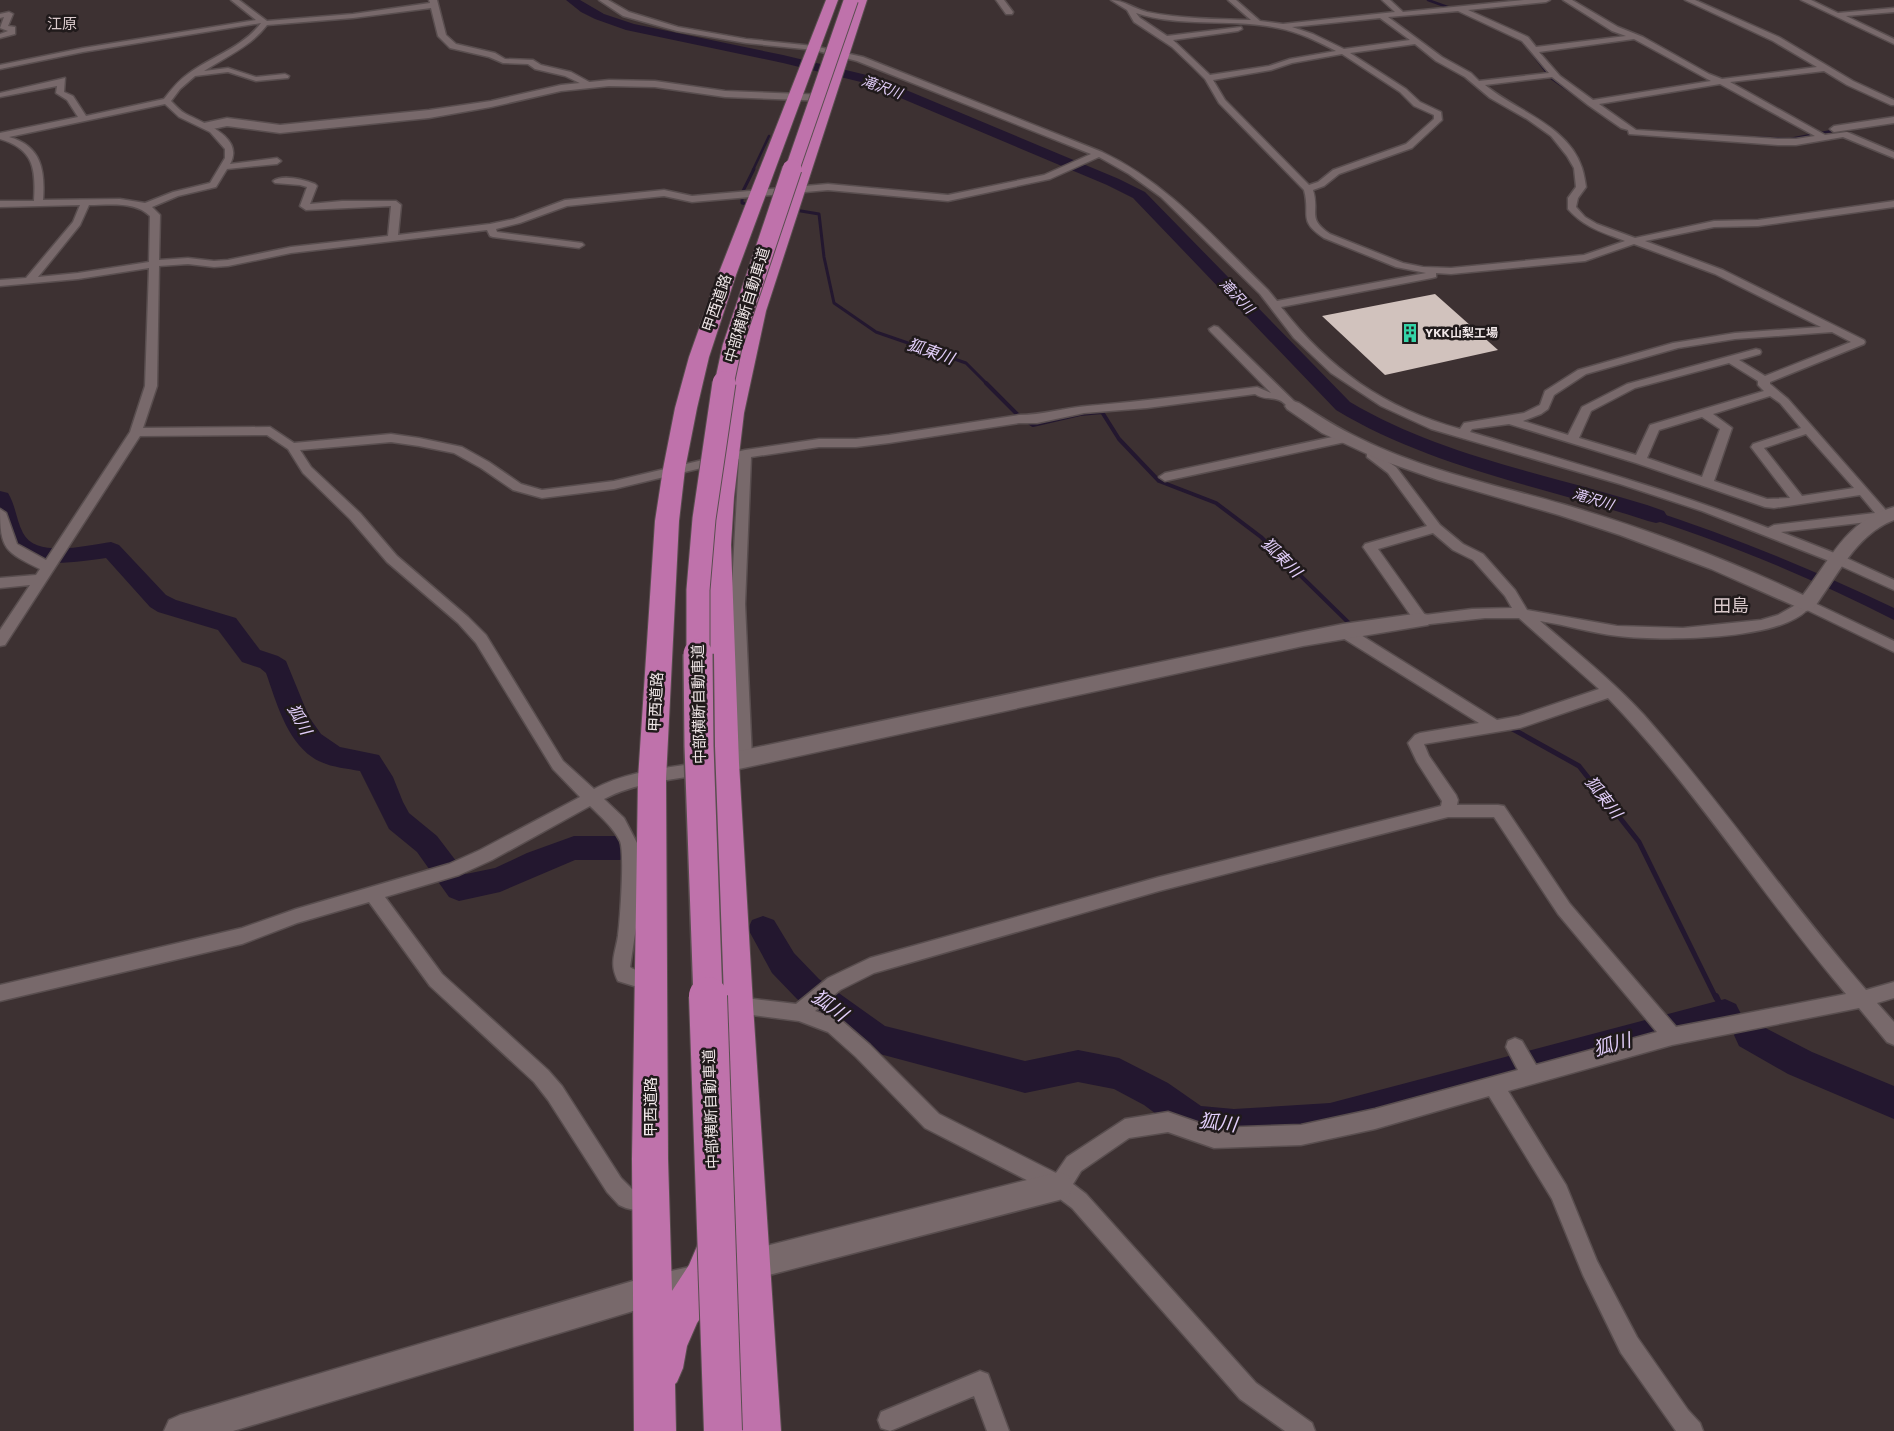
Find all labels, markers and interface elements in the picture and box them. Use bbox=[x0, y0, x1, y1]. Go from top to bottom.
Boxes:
district label: 江原 bbox=[47, 14, 77, 32]
water label: 滝沢川 bbox=[860, 71, 907, 102]
street label: 中部横断自動車道 bbox=[720, 245, 772, 365]
street label: 甲西道路 bbox=[698, 271, 734, 334]
water label: 滝沢川 bbox=[1217, 275, 1259, 318]
building icon: YKK山梨工場 bbox=[1399, 322, 1421, 344]
place label: YKK山梨工場 bbox=[1425, 325, 1498, 339]
water label: 狐東川 bbox=[905, 334, 959, 368]
water label: 滝沢川 bbox=[1571, 484, 1618, 513]
water label: 狐東川 bbox=[1259, 533, 1307, 582]
district label: 田島 bbox=[1713, 594, 1749, 616]
street label: 中部横断自動車道 bbox=[688, 644, 708, 764]
street label: 甲西道路 bbox=[644, 672, 666, 732]
water label: 狐川 bbox=[285, 700, 317, 739]
water label: 狐東川 bbox=[1582, 772, 1628, 823]
water label: 狐川 bbox=[808, 984, 854, 1026]
water label: 狐川 bbox=[1591, 1027, 1635, 1060]
street label: 中部横断自動車道 bbox=[699, 1049, 721, 1169]
street label: 甲西道路 bbox=[641, 1077, 659, 1137]
water label: 狐川 bbox=[1198, 1108, 1240, 1135]

